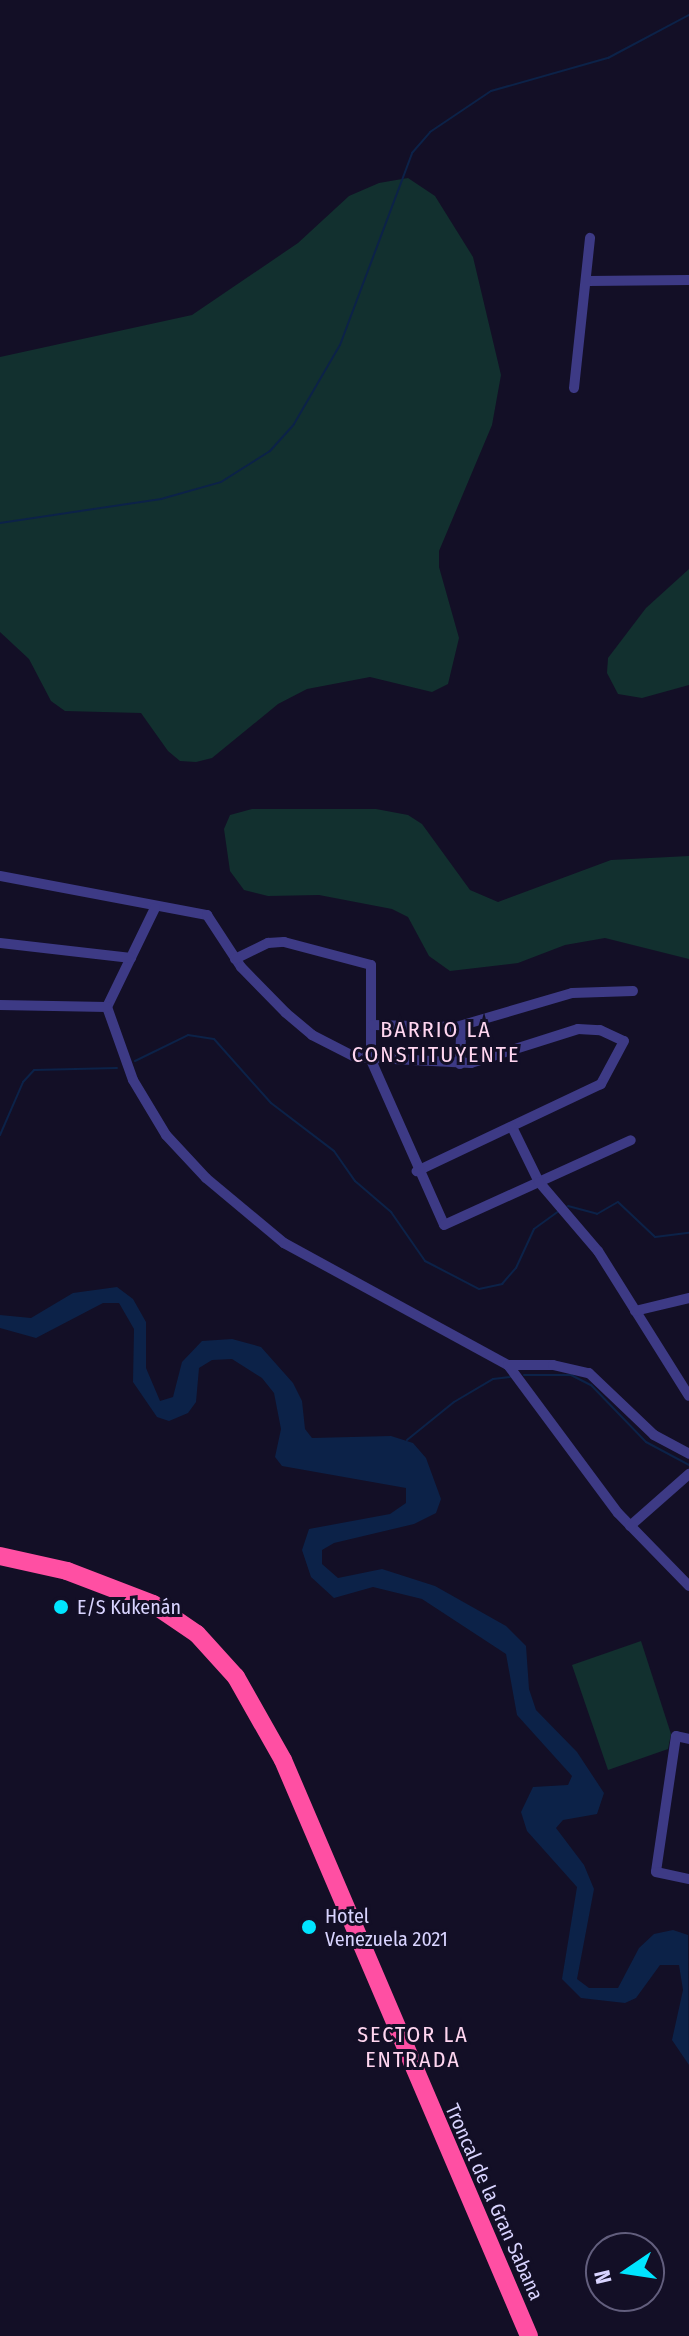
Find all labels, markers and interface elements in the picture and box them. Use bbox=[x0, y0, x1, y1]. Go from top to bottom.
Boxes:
district label: BARRIO LA CONSTITUYENTE bbox=[352, 1016, 520, 1068]
place label: E/S Kukenán bbox=[77, 1595, 181, 1619]
marker: E/S Kukenán bbox=[52, 1598, 70, 1616]
place label: Hotel Venezuela 2021 bbox=[325, 1904, 448, 1951]
marker: Hotel Venezuela 2021 bbox=[300, 1918, 318, 1936]
district label: SECTOR LA ENTRADA bbox=[357, 2021, 469, 2072]
street label: Troncal de la Gran Sabana bbox=[440, 2100, 548, 2304]
north arrow bbox=[585, 2232, 665, 2312]
text: N bbox=[588, 2268, 618, 2287]

